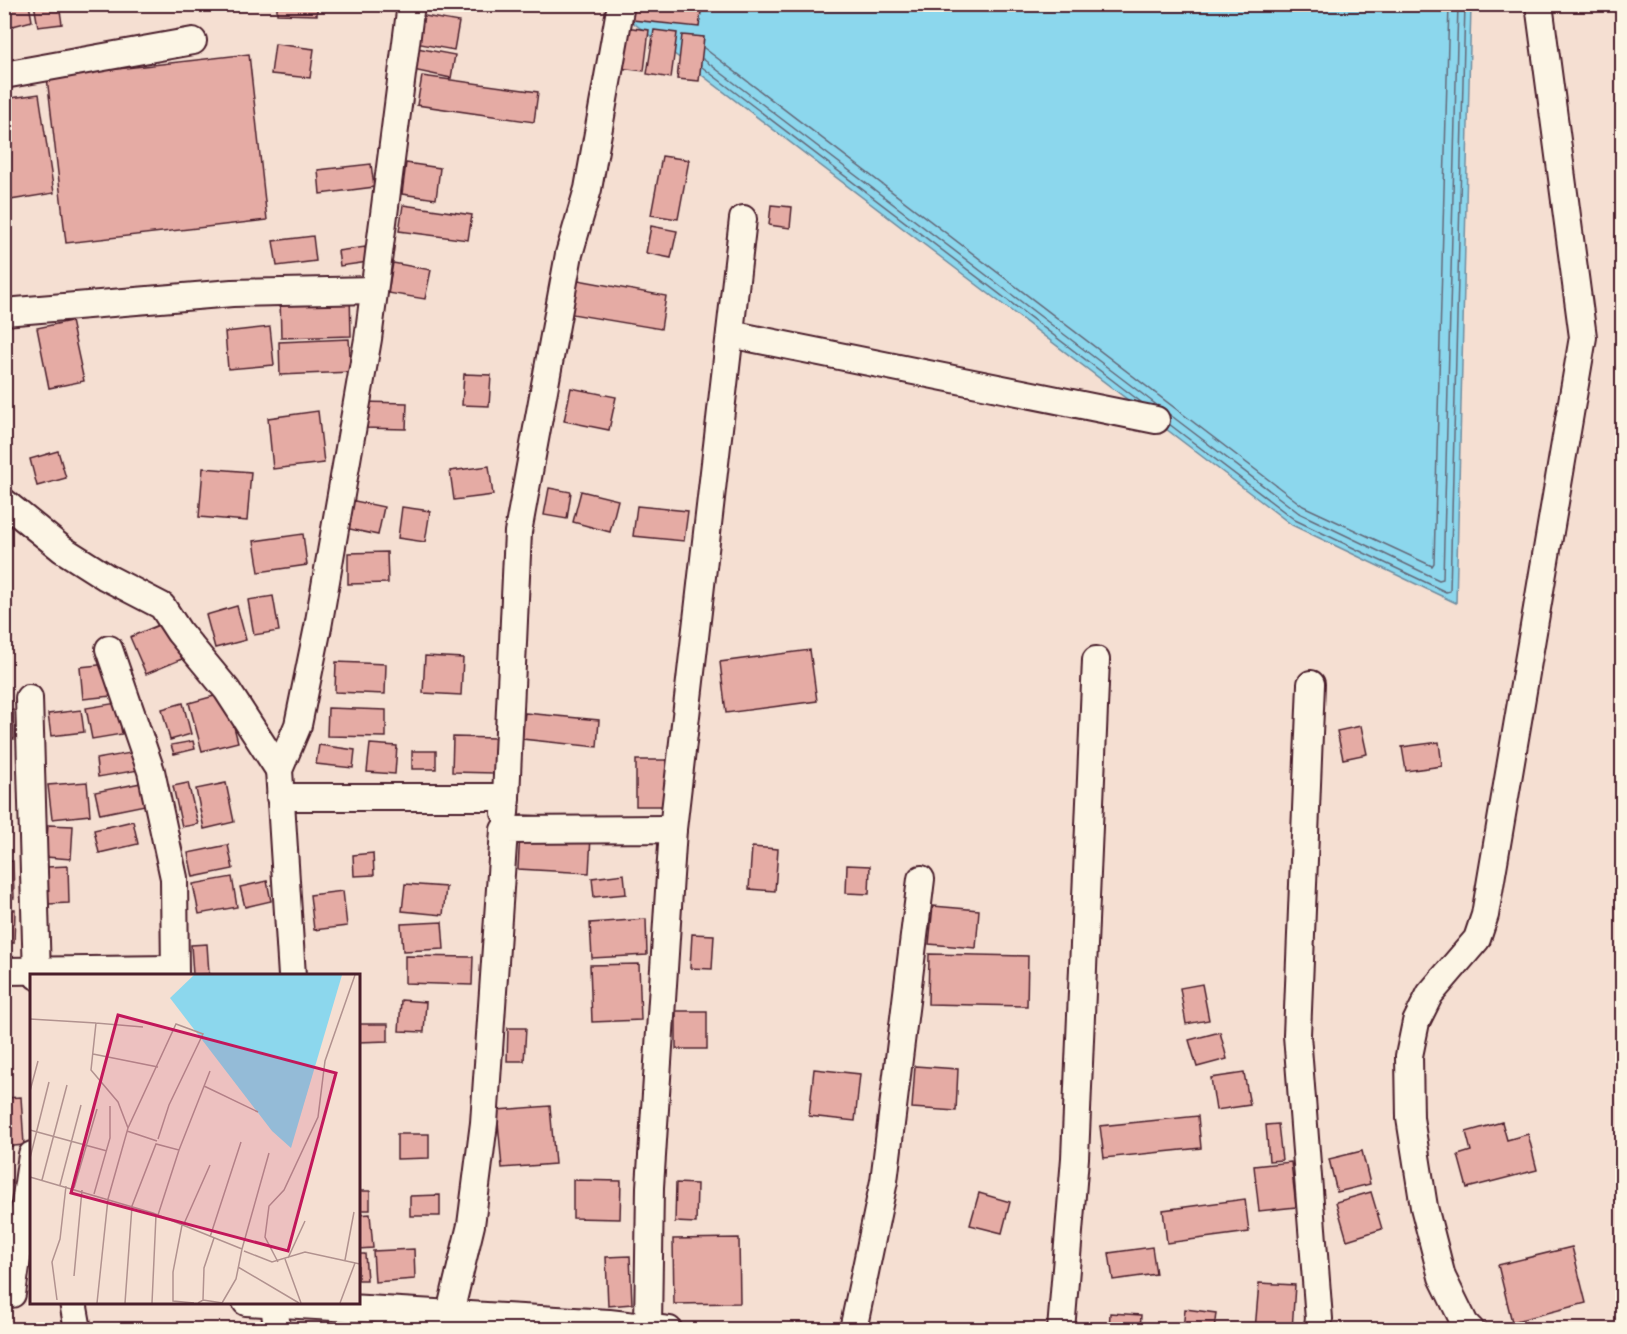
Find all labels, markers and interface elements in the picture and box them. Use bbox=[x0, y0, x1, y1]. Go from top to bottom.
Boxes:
inset map bbox=[30, 974, 360, 1304]

